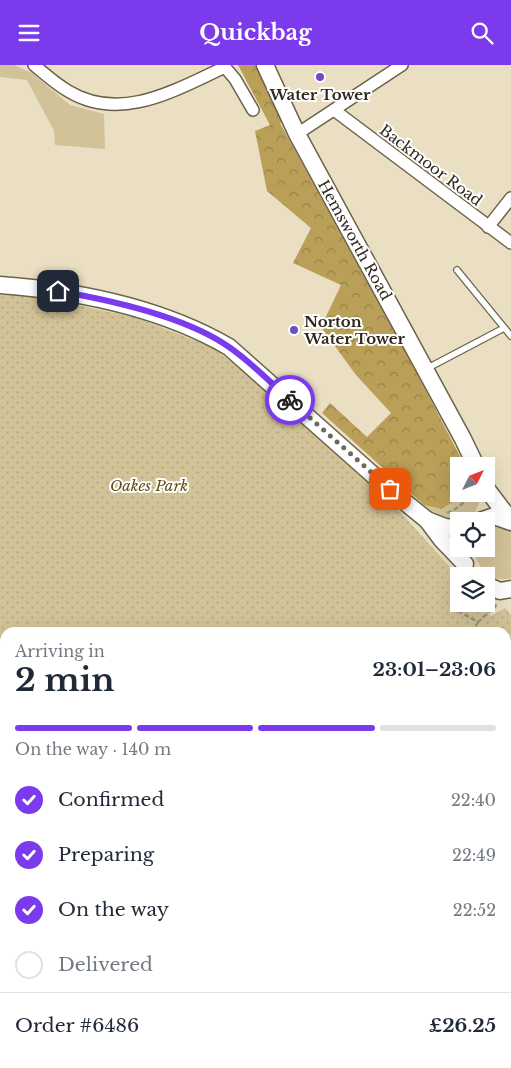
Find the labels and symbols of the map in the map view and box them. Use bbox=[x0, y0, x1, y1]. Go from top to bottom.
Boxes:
marker: Water Tower bbox=[314, 71, 326, 83]
place label: Water Tower bbox=[268, 85, 371, 104]
street label: Backmoor Road bbox=[376, 120, 486, 210]
street label: Hemsworth Road bbox=[314, 177, 396, 303]
pin bbox=[37, 270, 79, 312]
place label: Norton Water Tower bbox=[303, 312, 406, 348]
marker: Norton Water Tower bbox=[288, 324, 300, 336]
courier bbox=[265, 375, 315, 425]
north arrow bbox=[450, 457, 495, 503]
pin bbox=[369, 468, 411, 510]
park label: Oakes Park bbox=[110, 476, 188, 495]

